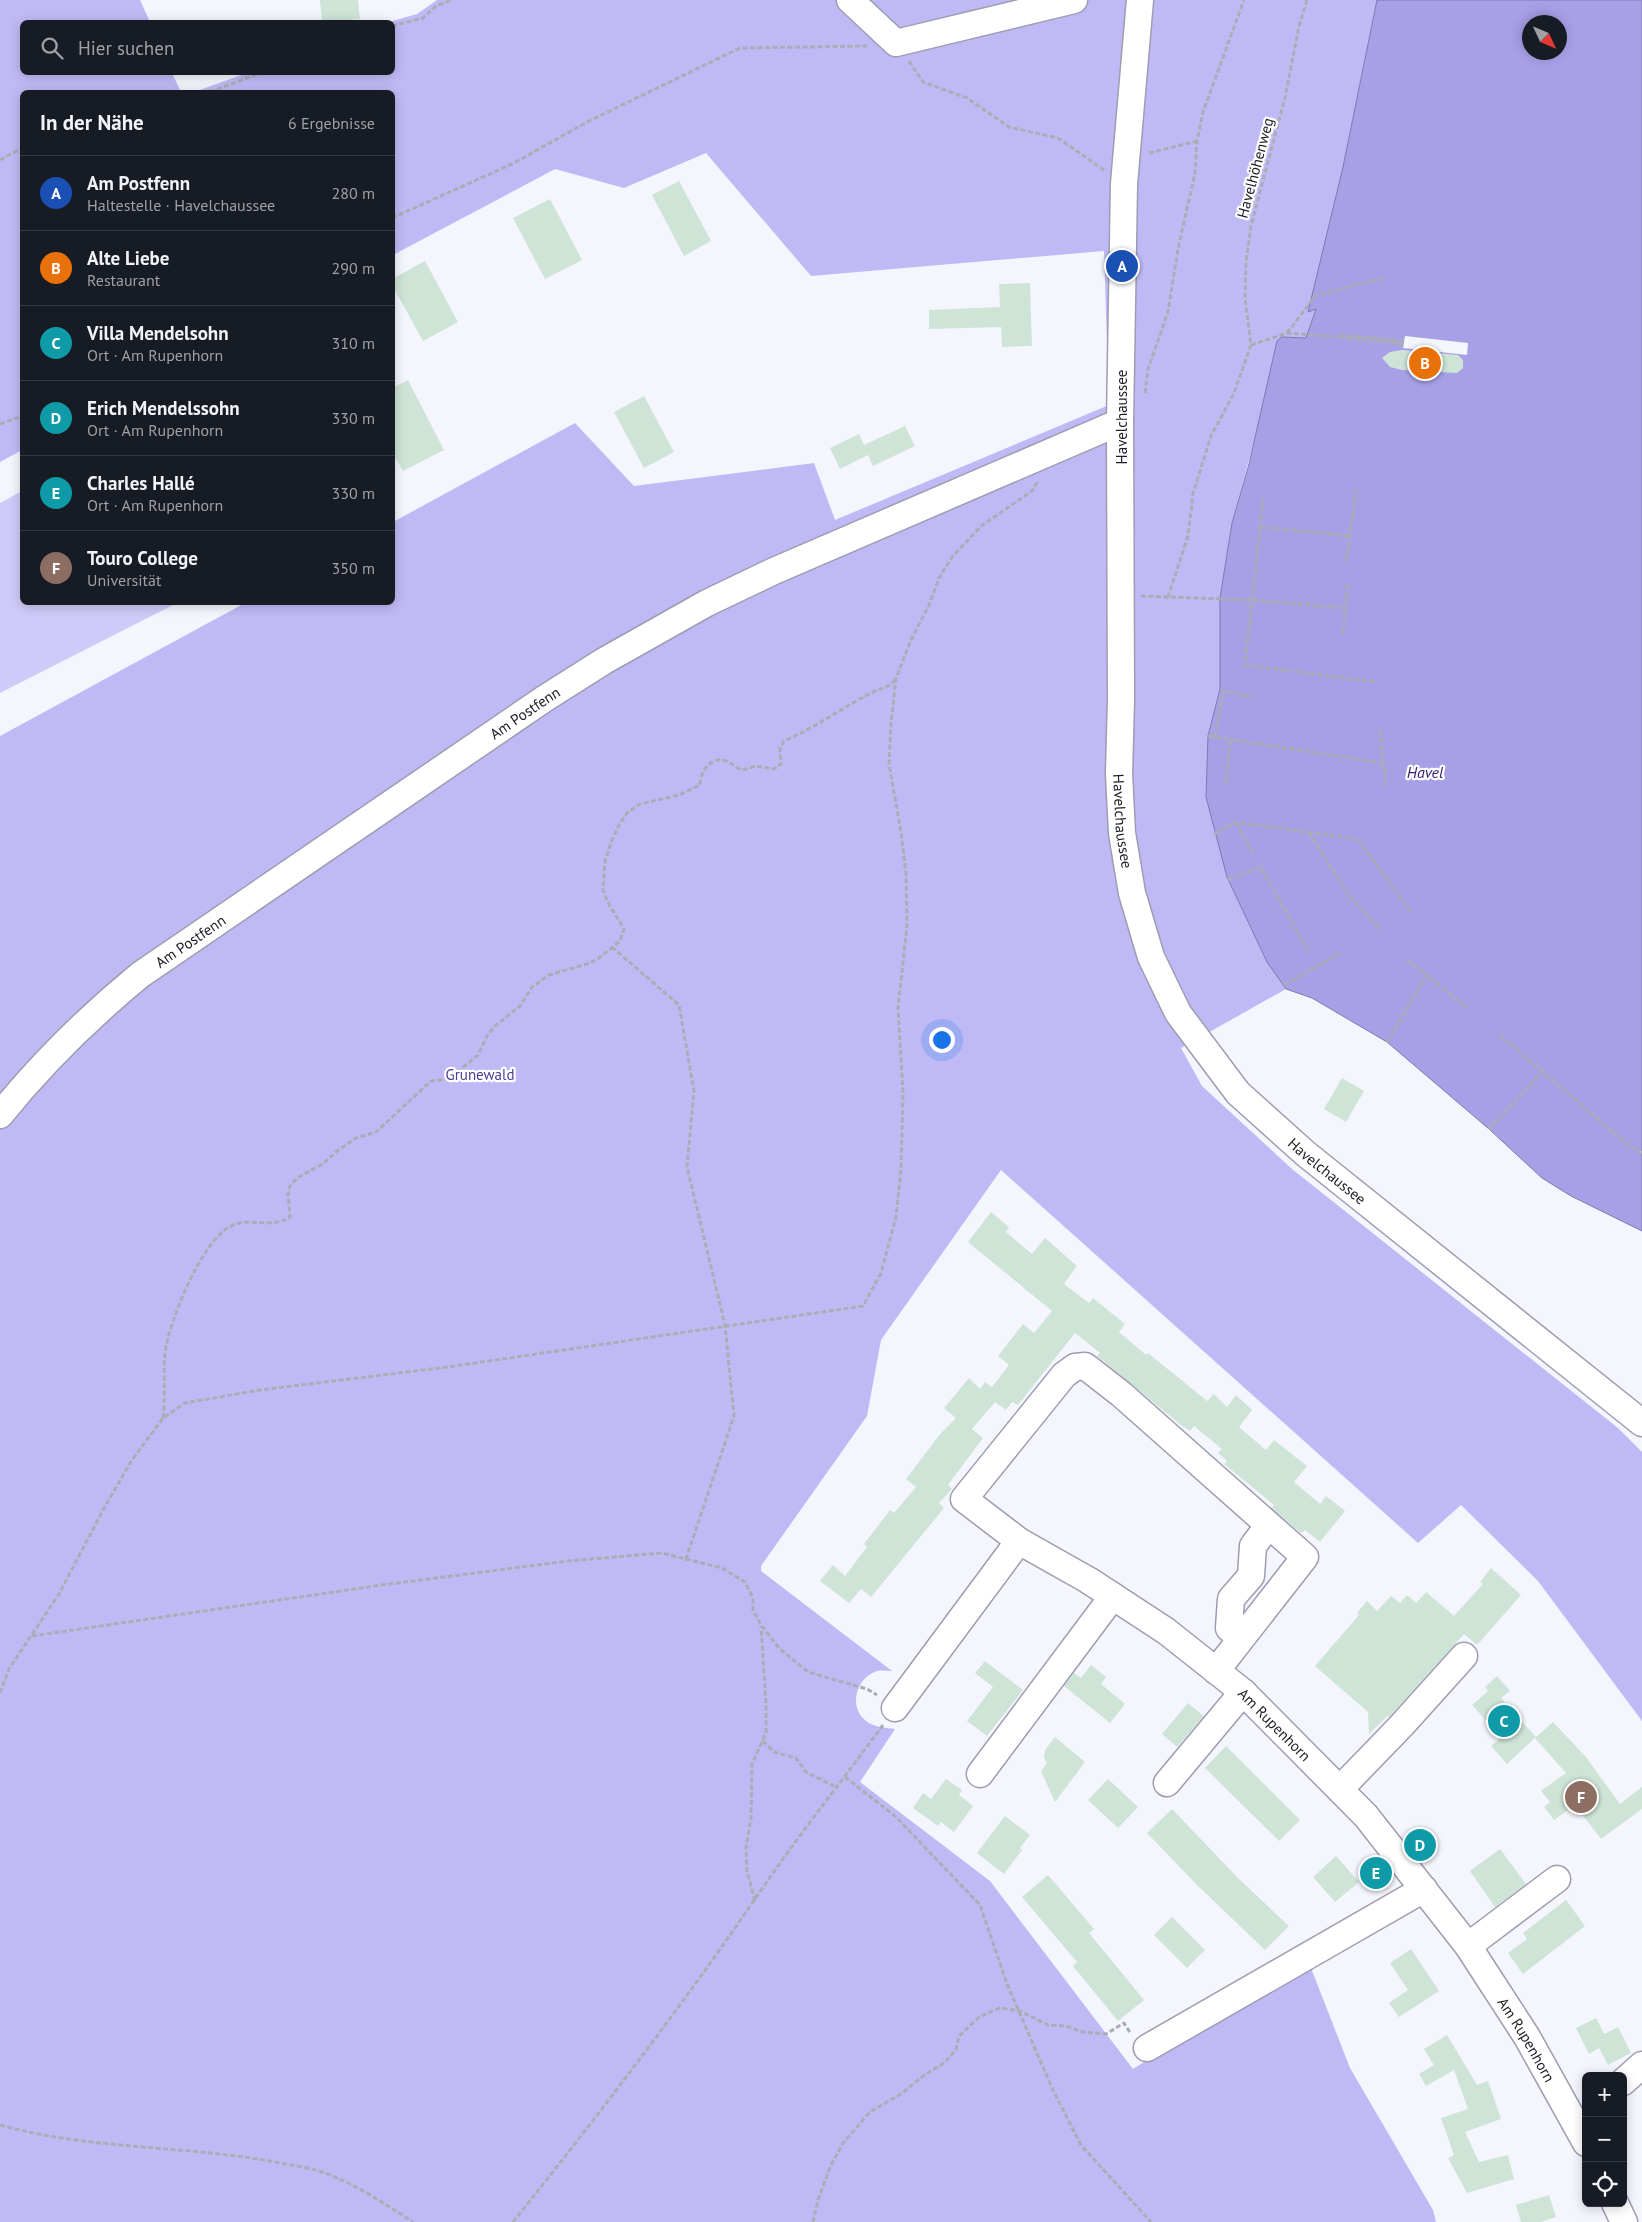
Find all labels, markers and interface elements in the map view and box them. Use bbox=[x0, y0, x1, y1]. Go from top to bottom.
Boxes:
north arrow bbox=[1522, 15, 1567, 60]
search box bbox=[20, 20, 395, 75]
icon: search bbox=[38, 34, 66, 62]
text: Hier suchen bbox=[78, 36, 174, 60]
text: In der Nähe bbox=[40, 109, 144, 136]
text: 6 Ergebnisse bbox=[288, 113, 375, 133]
street label: Havelhöhenweg bbox=[1232, 116, 1278, 220]
text: Am Postfenn bbox=[87, 171, 190, 195]
text: A bbox=[51, 183, 61, 203]
text: 280 m bbox=[332, 183, 375, 203]
text: Haltestelle · Havelchaussee bbox=[87, 195, 275, 215]
text: Alte Liebe bbox=[87, 246, 169, 270]
pin: A bbox=[1106, 247, 1138, 285]
text: B bbox=[51, 258, 61, 278]
text: 290 m bbox=[332, 258, 375, 278]
text: Restaurant bbox=[87, 270, 160, 290]
text: Villa Mendelsohn bbox=[87, 321, 229, 345]
text: C bbox=[52, 333, 60, 353]
text: 310 m bbox=[332, 333, 375, 353]
pin: B bbox=[1409, 344, 1441, 382]
text: Ort · Am Rupenhorn bbox=[87, 345, 223, 365]
street label: Havelchaussee bbox=[1112, 370, 1131, 464]
text: Erich Mendelssohn bbox=[87, 396, 240, 420]
text: D bbox=[51, 408, 61, 428]
text: 330 m bbox=[332, 408, 375, 428]
text: Ort · Am Rupenhorn bbox=[87, 420, 223, 440]
text: Charles Hallé bbox=[87, 471, 195, 495]
text: E bbox=[52, 483, 60, 503]
text: 330 m bbox=[332, 483, 375, 503]
text: Ort · Am Rupenhorn bbox=[87, 495, 223, 515]
text: Touro College bbox=[87, 546, 198, 570]
text: F bbox=[52, 558, 60, 578]
text: 350 m bbox=[332, 558, 375, 578]
text: Universität bbox=[87, 570, 161, 590]
street label: Am Postfenn bbox=[486, 682, 563, 743]
water label: Havel bbox=[1407, 762, 1444, 782]
street label: Havelchaussee bbox=[1110, 773, 1137, 870]
street label: Am Postfenn bbox=[151, 910, 229, 971]
your location bbox=[929, 1027, 955, 1053]
park label: Grunewald bbox=[446, 1065, 514, 1084]
street label: Havelchaussee bbox=[1284, 1133, 1370, 1208]
street label: Am Rupenhorn bbox=[1235, 1684, 1315, 1765]
pin: C bbox=[1488, 1702, 1520, 1740]
pin: F bbox=[1565, 1778, 1597, 1816]
pin: D bbox=[1404, 1826, 1436, 1864]
pin: E bbox=[1360, 1854, 1392, 1892]
street label: Am Rupenhorn bbox=[1494, 1993, 1559, 2085]
map controls bbox=[1582, 2072, 1627, 2207]
button: + bbox=[1582, 2072, 1627, 2117]
button: − bbox=[1582, 2117, 1627, 2162]
button: locate bbox=[1582, 2162, 1627, 2207]

